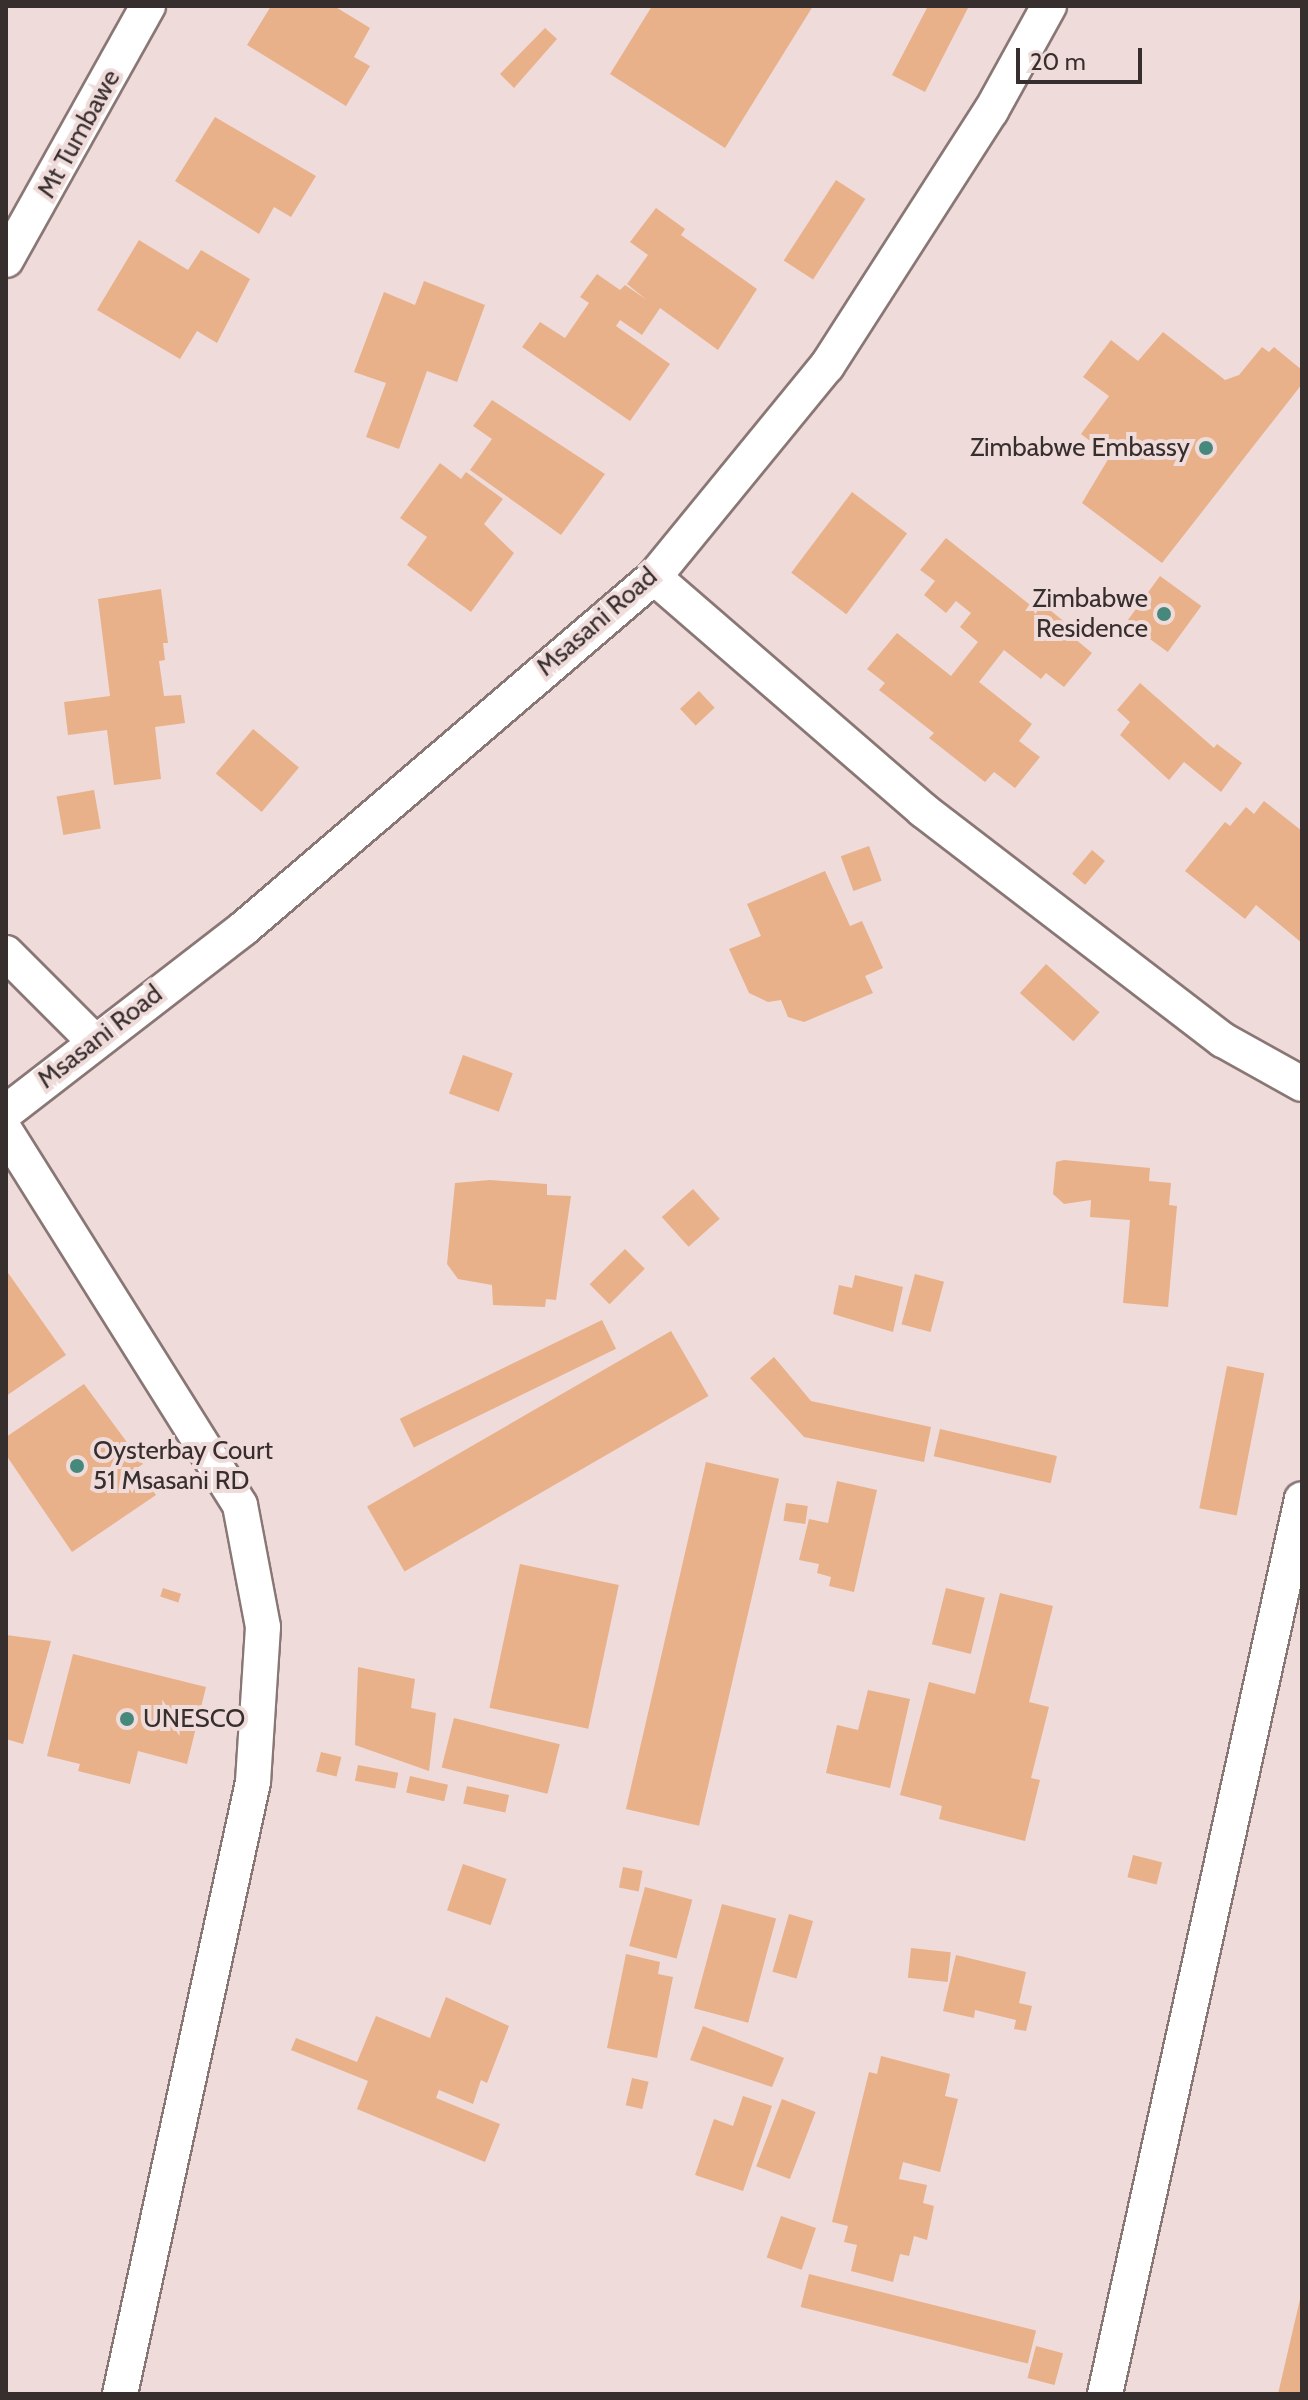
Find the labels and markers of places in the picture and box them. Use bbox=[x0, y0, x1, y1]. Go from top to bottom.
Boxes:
place label: Zimbabwe Embassy bbox=[970, 432, 1190, 464]
marker: Zimbabwe Embassy bbox=[1197, 439, 1215, 457]
place label: Zimbabwe Residence bbox=[1032, 583, 1148, 644]
marker: Zimbabwe Residence bbox=[1155, 605, 1173, 623]
place label: Oysterbay Court 51 Msasani RD bbox=[93, 1435, 273, 1496]
marker: Oysterbay Court 51 Msasani RD bbox=[68, 1457, 86, 1475]
place label: UNESCO bbox=[143, 1703, 245, 1735]
marker: UNESCO bbox=[118, 1710, 136, 1728]

